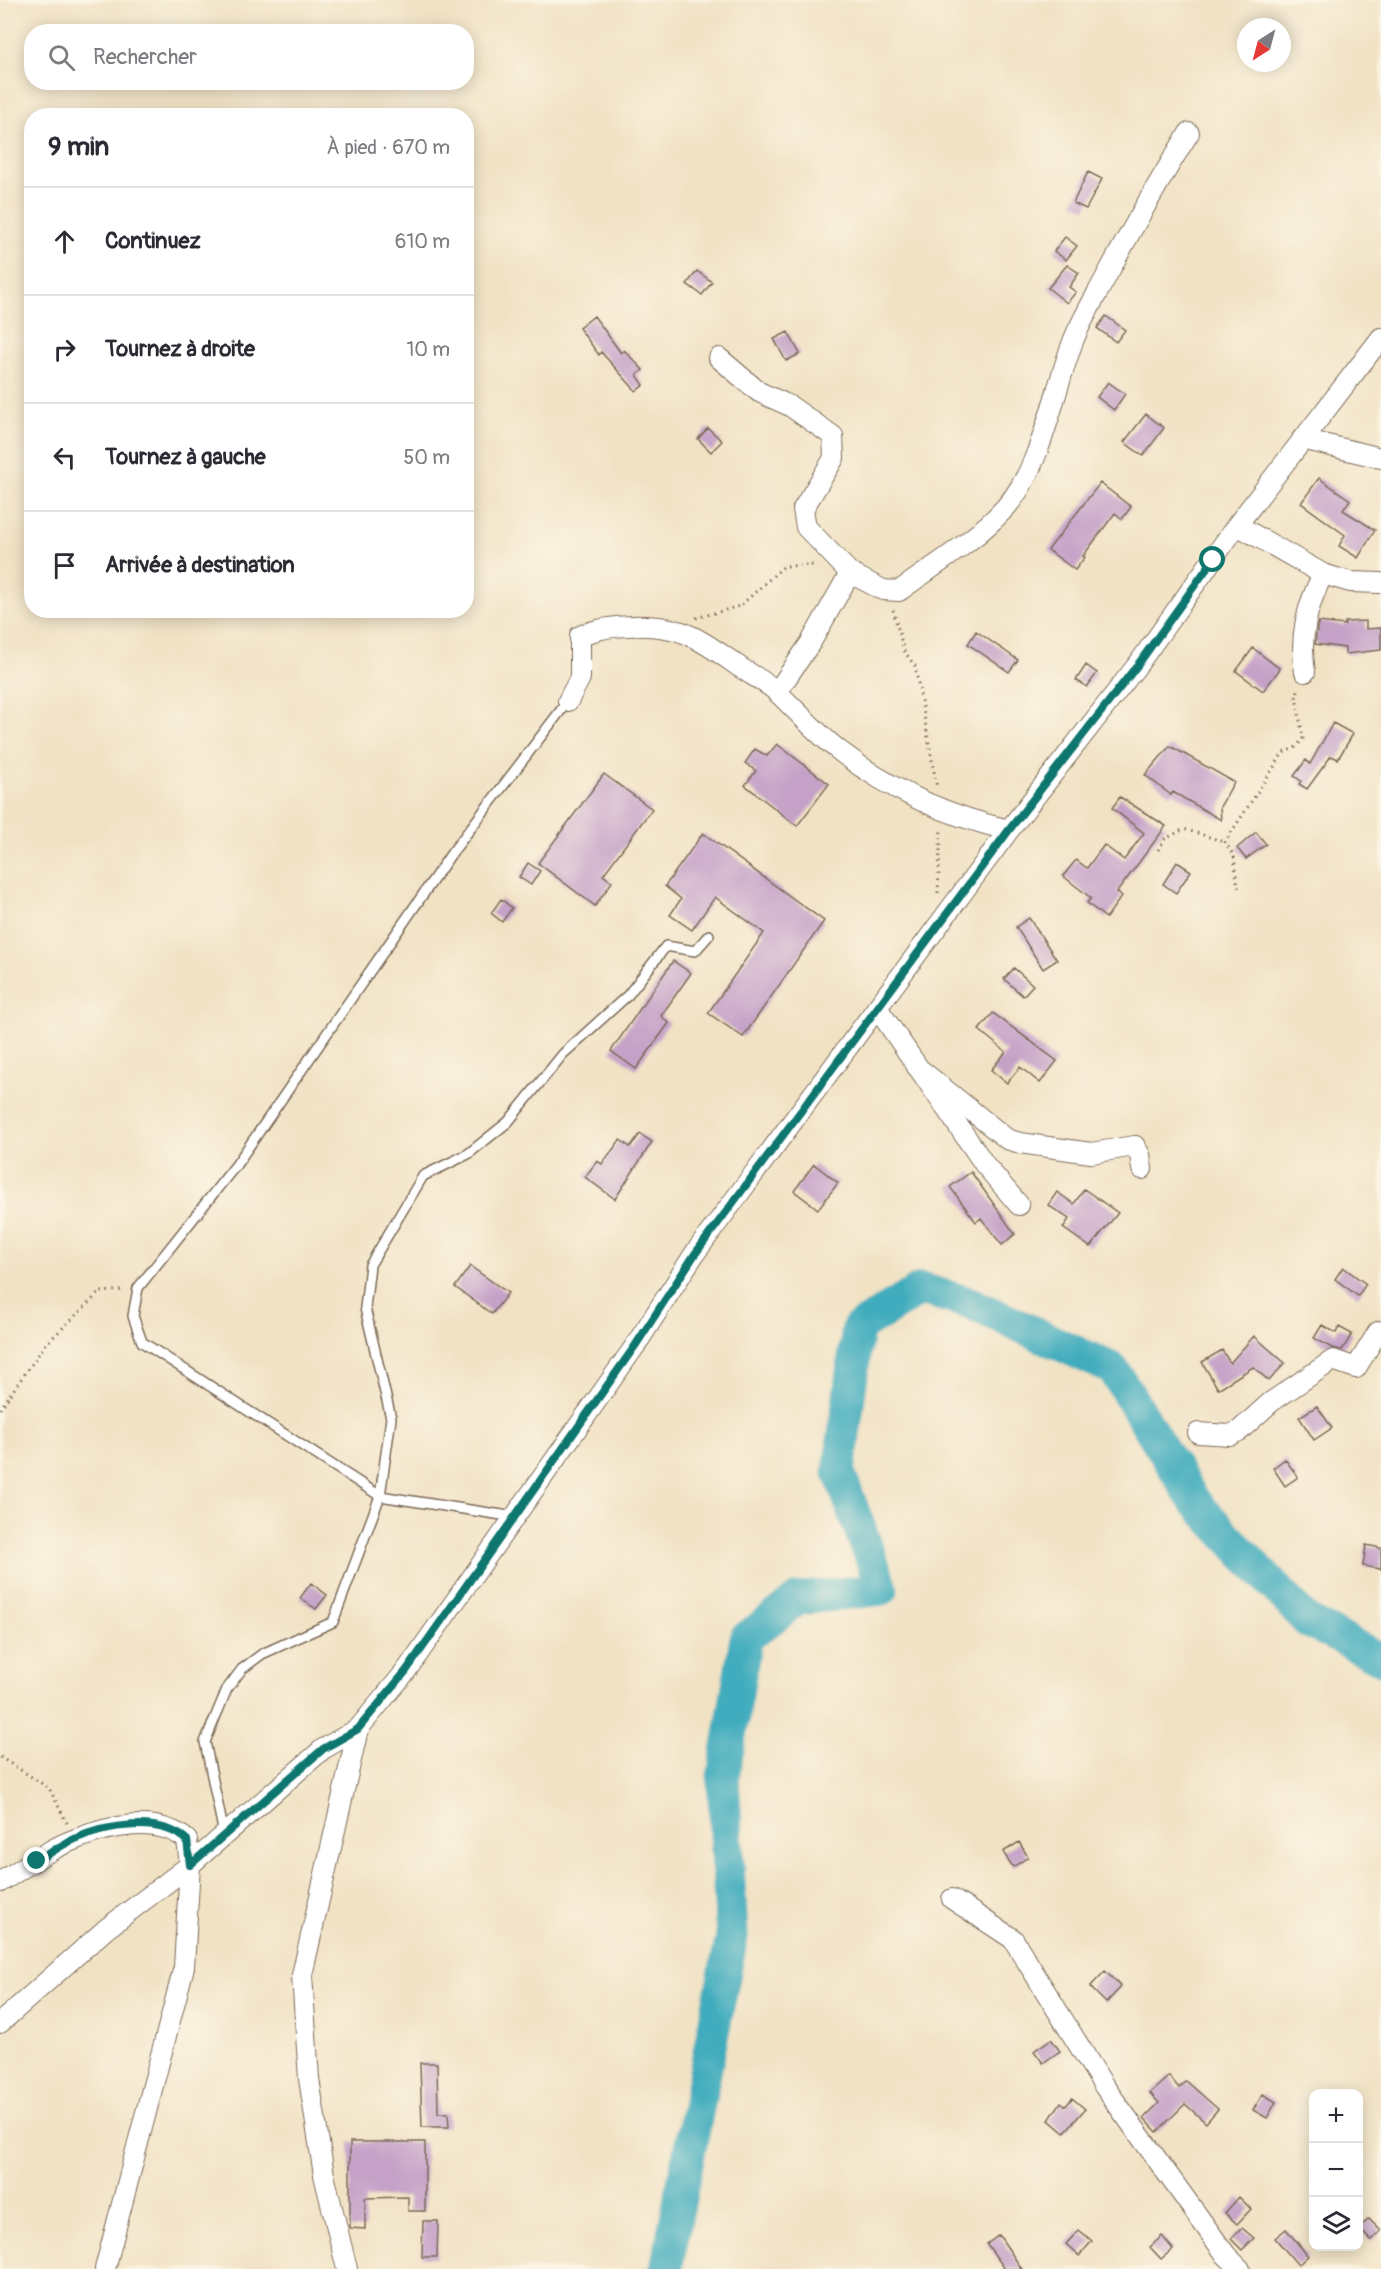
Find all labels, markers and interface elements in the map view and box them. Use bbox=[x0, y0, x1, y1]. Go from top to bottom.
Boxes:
north arrow bbox=[1237, 18, 1291, 72]
search box bbox=[24, 24, 474, 90]
icon: search bbox=[45, 41, 78, 74]
text: Rechercher bbox=[93, 43, 197, 71]
text: 9 min bbox=[48, 131, 109, 163]
text: À pied · 670 m bbox=[327, 135, 450, 160]
icon: ahead bbox=[48, 225, 81, 258]
text: Continuez bbox=[105, 227, 201, 255]
text: 610 m bbox=[395, 229, 450, 254]
icon: right bbox=[48, 333, 81, 366]
text: Tournez à droite bbox=[105, 335, 255, 363]
text: 10 m bbox=[406, 337, 450, 362]
icon: left bbox=[48, 441, 81, 474]
text: Tournez à gauche bbox=[105, 443, 266, 471]
text: 50 m bbox=[403, 445, 450, 470]
route start bbox=[1199, 546, 1225, 572]
icon: arrive bbox=[48, 549, 81, 582]
text: Arrivée à destination bbox=[105, 551, 295, 579]
route end bbox=[23, 1847, 49, 1873]
map controls bbox=[1309, 2089, 1363, 2251]
button: + bbox=[1309, 2089, 1363, 2143]
button: − bbox=[1309, 2143, 1363, 2197]
button: layers bbox=[1309, 2197, 1363, 2251]

